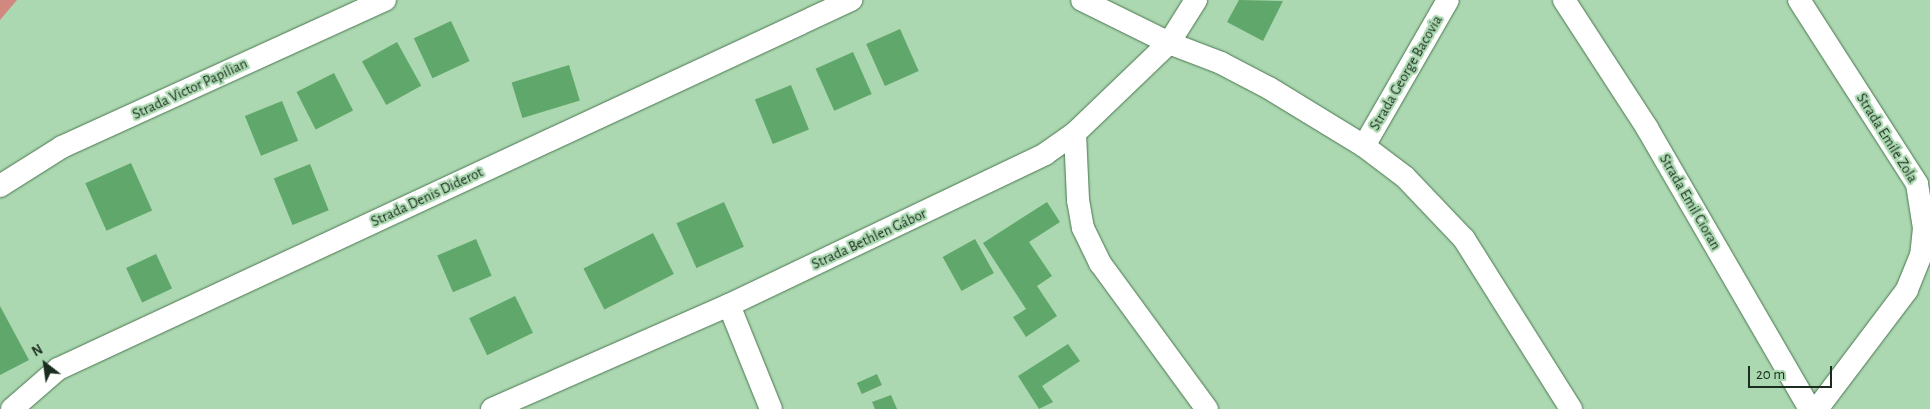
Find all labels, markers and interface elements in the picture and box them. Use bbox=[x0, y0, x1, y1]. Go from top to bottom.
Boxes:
street label: Strada George Bacovia bbox=[1366, 12, 1446, 134]
street label: Strada Victor Papilian bbox=[130, 54, 250, 124]
street label: Strada Emile Zola bbox=[1852, 90, 1922, 186]
street label: Strada Emil Cioran bbox=[1655, 151, 1725, 253]
street label: Strada Denis Diderot bbox=[368, 163, 486, 231]
street label: Strada Bethlen Gábor bbox=[809, 205, 929, 273]
north arrow bbox=[20, 339, 70, 389]
text: N bbox=[30, 343, 45, 360]
scale bar bbox=[1750, 356, 1834, 388]
text: 20 m bbox=[1756, 367, 1785, 382]

